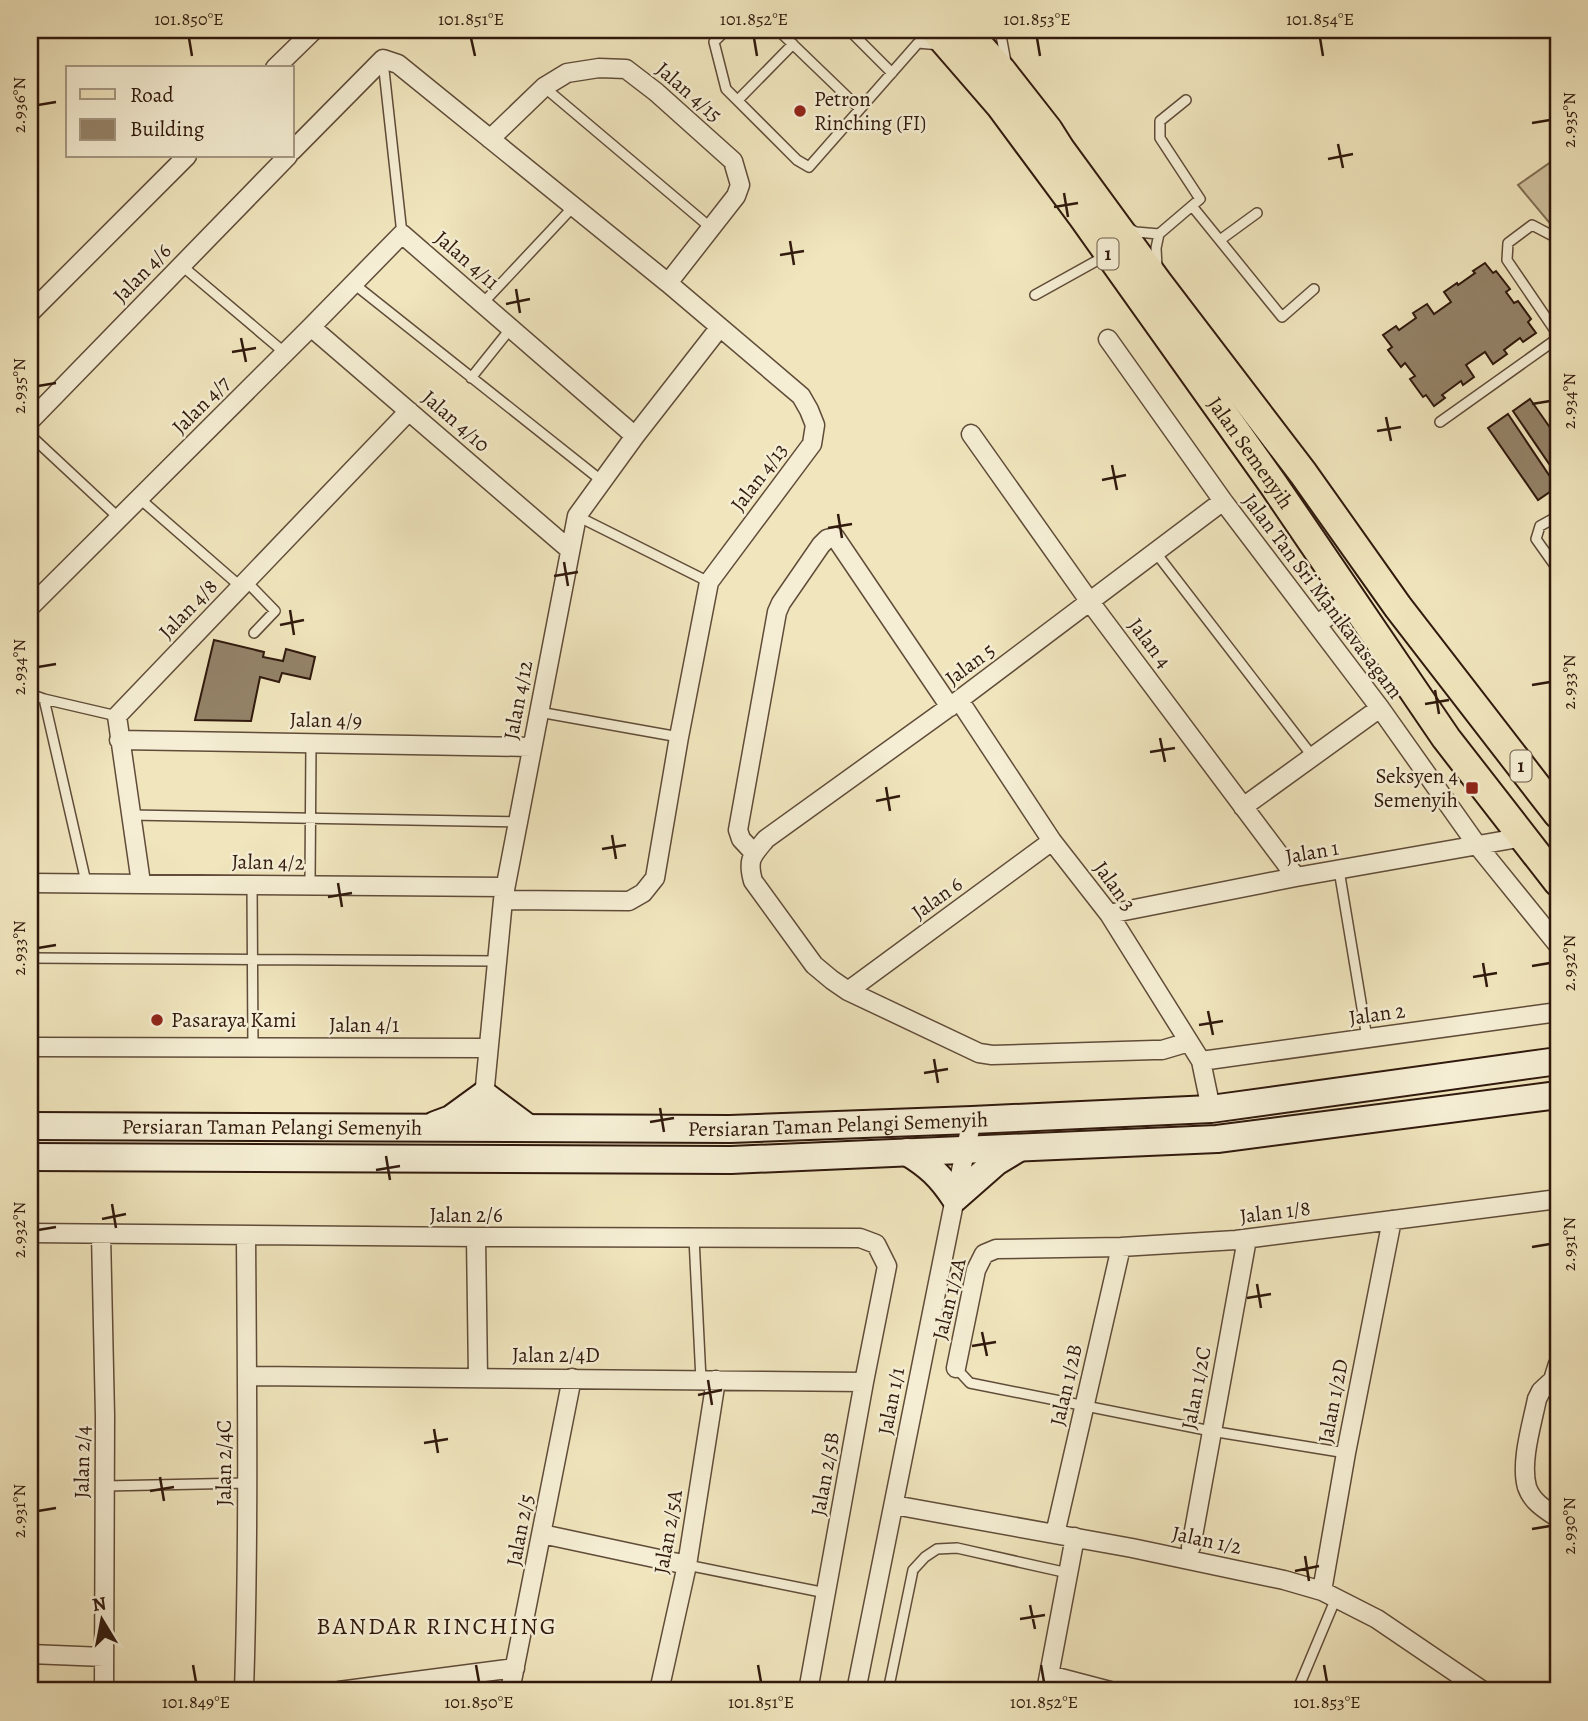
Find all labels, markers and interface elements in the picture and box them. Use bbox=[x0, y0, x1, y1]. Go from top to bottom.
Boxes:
text: 101.850°E bbox=[154, 7, 224, 31]
text: 101.851°E bbox=[438, 7, 504, 31]
text: 101.852°E bbox=[720, 7, 788, 31]
text: 101.853°E bbox=[1003, 7, 1071, 31]
text: 101.854°E bbox=[1286, 7, 1354, 31]
street label: Jalan 4/15 bbox=[650, 55, 728, 129]
legend bbox=[66, 66, 294, 158]
text: 2.936°N bbox=[7, 77, 31, 133]
text: Road bbox=[130, 81, 174, 109]
place label: Petron Rinching (FI) bbox=[814, 85, 926, 137]
text: 2.935°N bbox=[1557, 92, 1581, 148]
marker: Petron Rinching (FI) bbox=[792, 103, 808, 119]
text: Building bbox=[130, 115, 205, 143]
street label: Jalan 4/11 bbox=[429, 224, 505, 296]
street label: Jalan 4/6 bbox=[107, 237, 178, 309]
road number: 1 bbox=[1098, 238, 1118, 270]
text: 2.935°N bbox=[7, 358, 31, 414]
street label: Jalan 4/7 bbox=[166, 370, 236, 440]
text: 2.934°N bbox=[1557, 373, 1581, 429]
street label: Jalan 4/10 bbox=[416, 384, 496, 458]
street label: Jalan Semenyih bbox=[1201, 391, 1300, 514]
street label: Jalan 4/13 bbox=[724, 437, 794, 517]
street label: Jalan Tan Sri Manikavasagam bbox=[1237, 488, 1409, 704]
street label: Jalan 4/8 bbox=[152, 573, 224, 645]
street label: Jalan 4 bbox=[1122, 612, 1178, 674]
street label: Jalan 5 bbox=[939, 636, 1001, 692]
text: 2.934°N bbox=[7, 639, 31, 695]
text: 2.933°N bbox=[1557, 654, 1581, 710]
street label: Jalan 4/12 bbox=[497, 658, 539, 742]
street label: Jalan 4/9 bbox=[289, 705, 363, 735]
road number: 1 bbox=[1510, 750, 1532, 782]
place label: Seksyen 4 Semenyih bbox=[1373, 762, 1458, 814]
marker: Seksyen 4 Semenyih bbox=[1464, 780, 1480, 796]
street label: Jalan 1 bbox=[1283, 834, 1341, 870]
street label: Jalan 4/2 bbox=[231, 847, 305, 877]
street label: Jalan 3 bbox=[1087, 855, 1143, 917]
street label: Jalan 6 bbox=[906, 870, 968, 926]
text: 2.933°N bbox=[7, 920, 31, 976]
text: 2.932°N bbox=[1557, 935, 1581, 991]
street label: Jalan 2 bbox=[1347, 996, 1407, 1032]
place label: Pasaraya Kami bbox=[171, 1006, 297, 1034]
street label: Jalan 4/1 bbox=[329, 1011, 399, 1039]
marker: Pasaraya Kami bbox=[149, 1012, 165, 1028]
street label: Persiaran Taman Pelangi Semenyih bbox=[688, 1105, 989, 1143]
street label: Persiaran Taman Pelangi Semenyih bbox=[122, 1112, 422, 1142]
street label: Jalan 1/8 bbox=[1238, 1194, 1312, 1230]
street label: Jalan 2/6 bbox=[429, 1201, 503, 1229]
text: 2.932°N bbox=[7, 1202, 31, 1258]
text: 2.931°N bbox=[1557, 1217, 1581, 1271]
street label: Jalan 1/2A bbox=[925, 1255, 973, 1343]
street label: Jalan 2/4D bbox=[512, 1341, 600, 1369]
street label: Jalan 1/2B bbox=[1043, 1341, 1089, 1429]
street label: Jalan 1/2C bbox=[1174, 1344, 1218, 1432]
street label: Jalan 1/2D bbox=[1311, 1356, 1355, 1446]
street label: Jalan 1/1 bbox=[871, 1365, 911, 1437]
street label: Jalan 2/4C bbox=[210, 1420, 238, 1506]
street label: Jalan 2/4 bbox=[67, 1425, 97, 1499]
street label: Jalan 2/5B bbox=[804, 1430, 846, 1518]
text: 2.931°N bbox=[7, 1484, 31, 1538]
street label: Jalan 2/5A bbox=[647, 1487, 689, 1576]
street label: Jalan 2/5 bbox=[499, 1492, 541, 1568]
text: 2.930°N bbox=[1557, 1497, 1581, 1555]
street label: Jalan 1/2 bbox=[1170, 1519, 1244, 1561]
north arrow bbox=[66, 1584, 136, 1654]
text: N bbox=[90, 1590, 108, 1618]
district label: BANDAR RINCHING bbox=[316, 1610, 558, 1642]
text: 101.849°E bbox=[162, 1690, 230, 1714]
text: 101.850°E bbox=[444, 1690, 514, 1714]
text: 101.851°E bbox=[728, 1690, 794, 1714]
text: 101.852°E bbox=[1010, 1690, 1078, 1714]
text: 101.853°E bbox=[1293, 1690, 1361, 1714]

